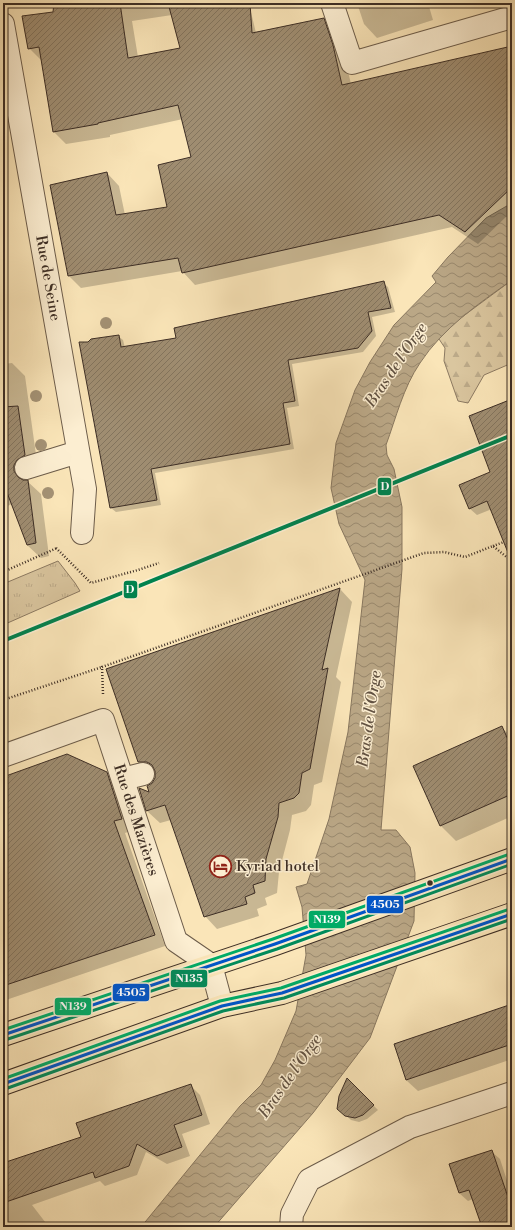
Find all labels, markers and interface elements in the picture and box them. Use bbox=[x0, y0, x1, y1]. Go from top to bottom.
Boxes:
street label: Rue de Seine bbox=[31, 234, 65, 322]
water label: Bras de l'Orge bbox=[360, 318, 432, 412]
line badge: D bbox=[377, 477, 392, 496]
text: D bbox=[381, 480, 390, 494]
line badge: D bbox=[123, 580, 138, 599]
text: D bbox=[126, 583, 135, 597]
water label: Bras de l'Orge bbox=[352, 669, 386, 770]
street label: Rue des Mazières bbox=[109, 762, 163, 878]
hotel icon: Kyriad hotel bbox=[208, 853, 234, 879]
place label: Kyriad hotel bbox=[236, 857, 320, 876]
unlabelled marker bbox=[425, 878, 435, 888]
line badge: 4505 bbox=[366, 895, 404, 914]
text: 4505 bbox=[370, 898, 400, 912]
line badge: N139 bbox=[308, 910, 346, 929]
text: N139 bbox=[313, 913, 341, 927]
line badge: N135 bbox=[170, 969, 208, 988]
text: N135 bbox=[175, 972, 203, 986]
line badge: 4505 bbox=[112, 983, 150, 1002]
text: 4505 bbox=[116, 986, 146, 1000]
line badge: N139 bbox=[54, 997, 92, 1016]
text: N139 bbox=[59, 1000, 87, 1014]
water label: Bras de l'Orge bbox=[253, 1030, 327, 1123]

